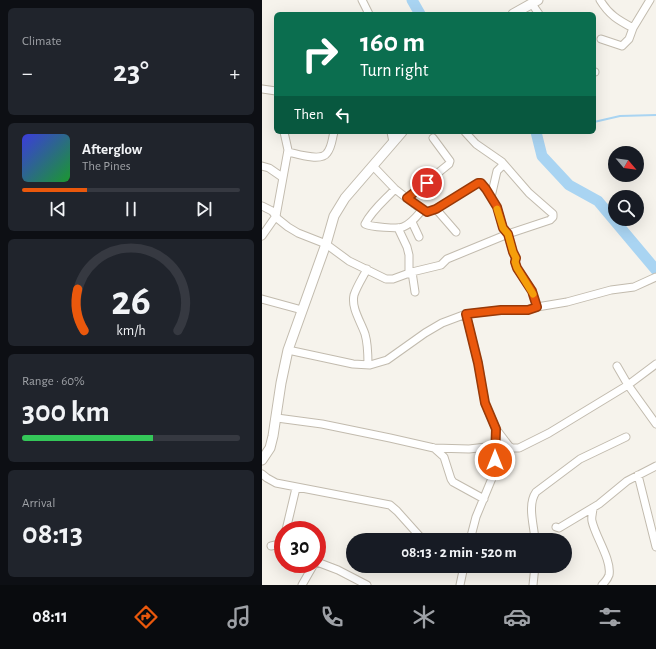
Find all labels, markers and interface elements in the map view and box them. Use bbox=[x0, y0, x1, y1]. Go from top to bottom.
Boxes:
icon: right bbox=[294, 28, 346, 80]
text: 160 m bbox=[360, 29, 425, 57]
text: Climate bbox=[22, 35, 61, 48]
text: 23° bbox=[113, 57, 149, 87]
text: − bbox=[22, 62, 33, 84]
text: + bbox=[229, 62, 240, 84]
text: Turn right bbox=[360, 62, 429, 80]
icon: left bbox=[332, 104, 354, 126]
text: Then bbox=[294, 107, 324, 122]
text: Afterglow bbox=[82, 142, 142, 157]
north arrow bbox=[608, 146, 644, 182]
map controls bbox=[608, 146, 644, 226]
text: The Pines bbox=[82, 160, 131, 173]
pin bbox=[410, 166, 444, 200]
icon: arrive bbox=[416, 172, 438, 194]
button: search bbox=[608, 190, 644, 226]
icon: previous bbox=[47, 198, 69, 220]
icon: pause bbox=[120, 198, 142, 220]
icon: next bbox=[193, 198, 215, 220]
text: 26 bbox=[111, 280, 151, 321]
text: km/h bbox=[116, 323, 146, 337]
text: Range · 60% bbox=[22, 375, 85, 388]
text: 300 km bbox=[22, 397, 110, 427]
position arrow bbox=[474, 439, 516, 481]
text: Arrival bbox=[22, 497, 55, 510]
text: 08:13 bbox=[22, 519, 83, 549]
speed limit sign: 30 bbox=[274, 521, 326, 573]
text: 08:13 · 2 min · 520 m bbox=[401, 545, 517, 560]
icon: directions bbox=[132, 603, 160, 631]
icon: music bbox=[225, 603, 253, 631]
icon: phone bbox=[318, 603, 346, 631]
icon: climate bbox=[410, 603, 438, 631]
icon: car bbox=[503, 603, 531, 631]
icon: filters bbox=[596, 603, 624, 631]
text: 08:11 bbox=[32, 608, 68, 626]

